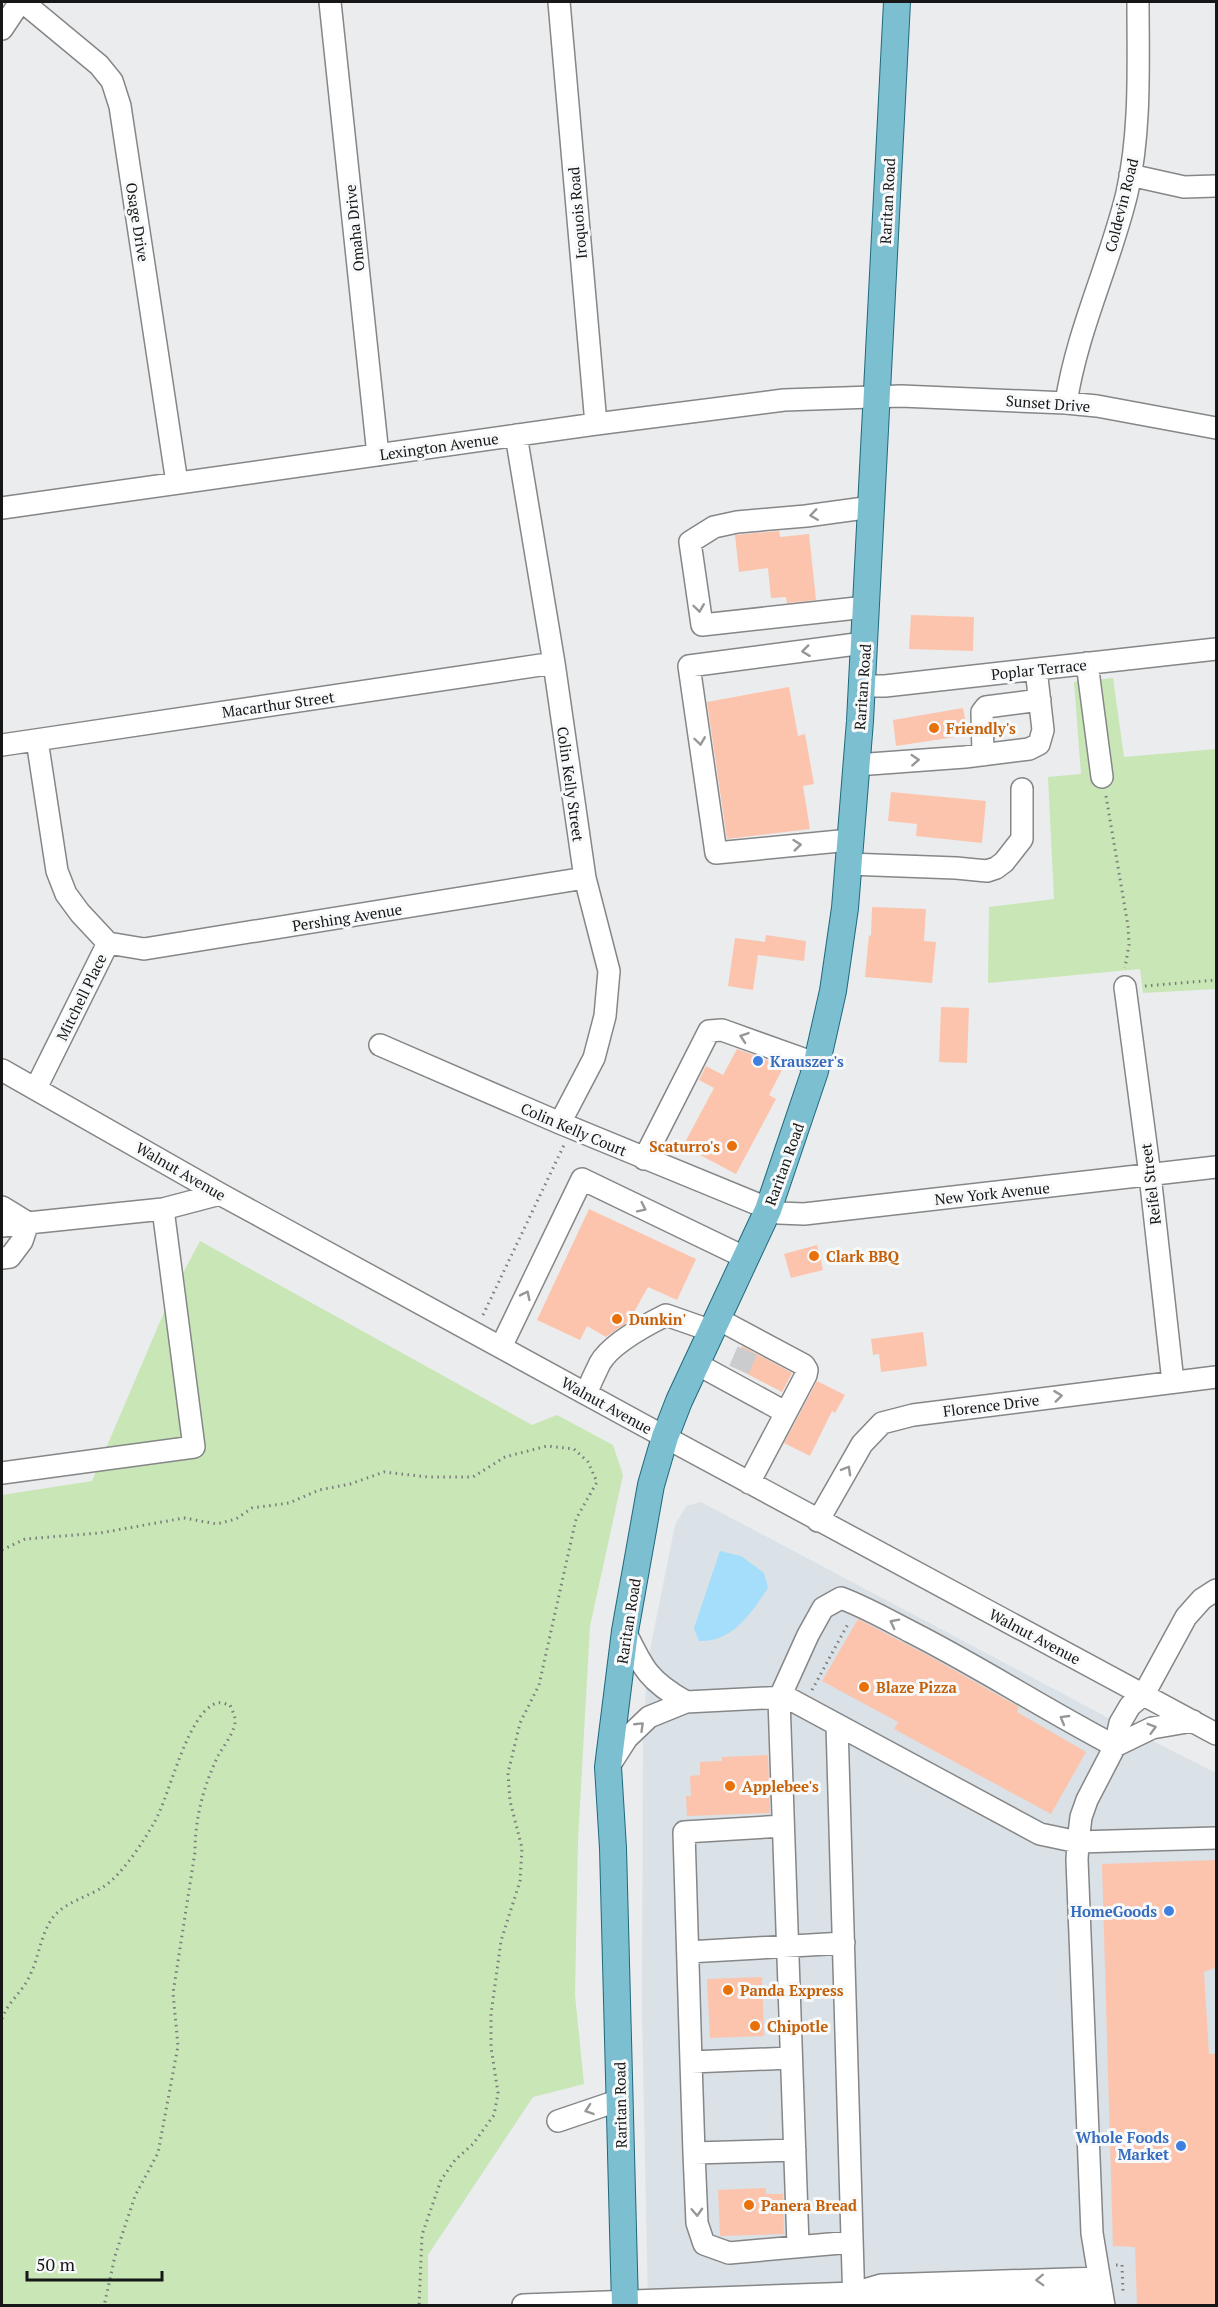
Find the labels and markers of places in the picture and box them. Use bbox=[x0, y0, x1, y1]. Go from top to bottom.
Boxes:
place label: Friendly's bbox=[946, 718, 1016, 738]
marker: Friendly's bbox=[927, 721, 941, 735]
place label: Krauszer's bbox=[770, 1051, 844, 1071]
marker: Krauszer's bbox=[751, 1054, 765, 1068]
place label: Scaturro's bbox=[649, 1136, 720, 1156]
marker: Scaturro's bbox=[725, 1139, 739, 1153]
place label: Clark BBQ bbox=[826, 1246, 900, 1266]
marker: Clark BBQ bbox=[807, 1249, 821, 1263]
place label: Dunkin' bbox=[629, 1309, 686, 1329]
marker: Dunkin' bbox=[610, 1312, 624, 1326]
place label: Blaze Pizza bbox=[876, 1677, 957, 1697]
marker: Blaze Pizza bbox=[857, 1680, 871, 1694]
place label: Applebee's bbox=[742, 1776, 819, 1796]
marker: Applebee's bbox=[723, 1779, 737, 1793]
place label: HomeGoods bbox=[1070, 1901, 1157, 1921]
marker: HomeGoods bbox=[1162, 1904, 1176, 1918]
place label: Panda Express bbox=[740, 1980, 844, 2000]
marker: Panda Express bbox=[721, 1983, 735, 1997]
place label: Chipotle bbox=[767, 2016, 828, 2036]
marker: Chipotle bbox=[748, 2019, 762, 2033]
place label: Whole Foods Market bbox=[1076, 2127, 1169, 2164]
marker: Whole Foods Market bbox=[1174, 2139, 1188, 2153]
place label: Panera Bread bbox=[761, 2195, 857, 2215]
marker: Panera Bread bbox=[742, 2198, 756, 2212]

